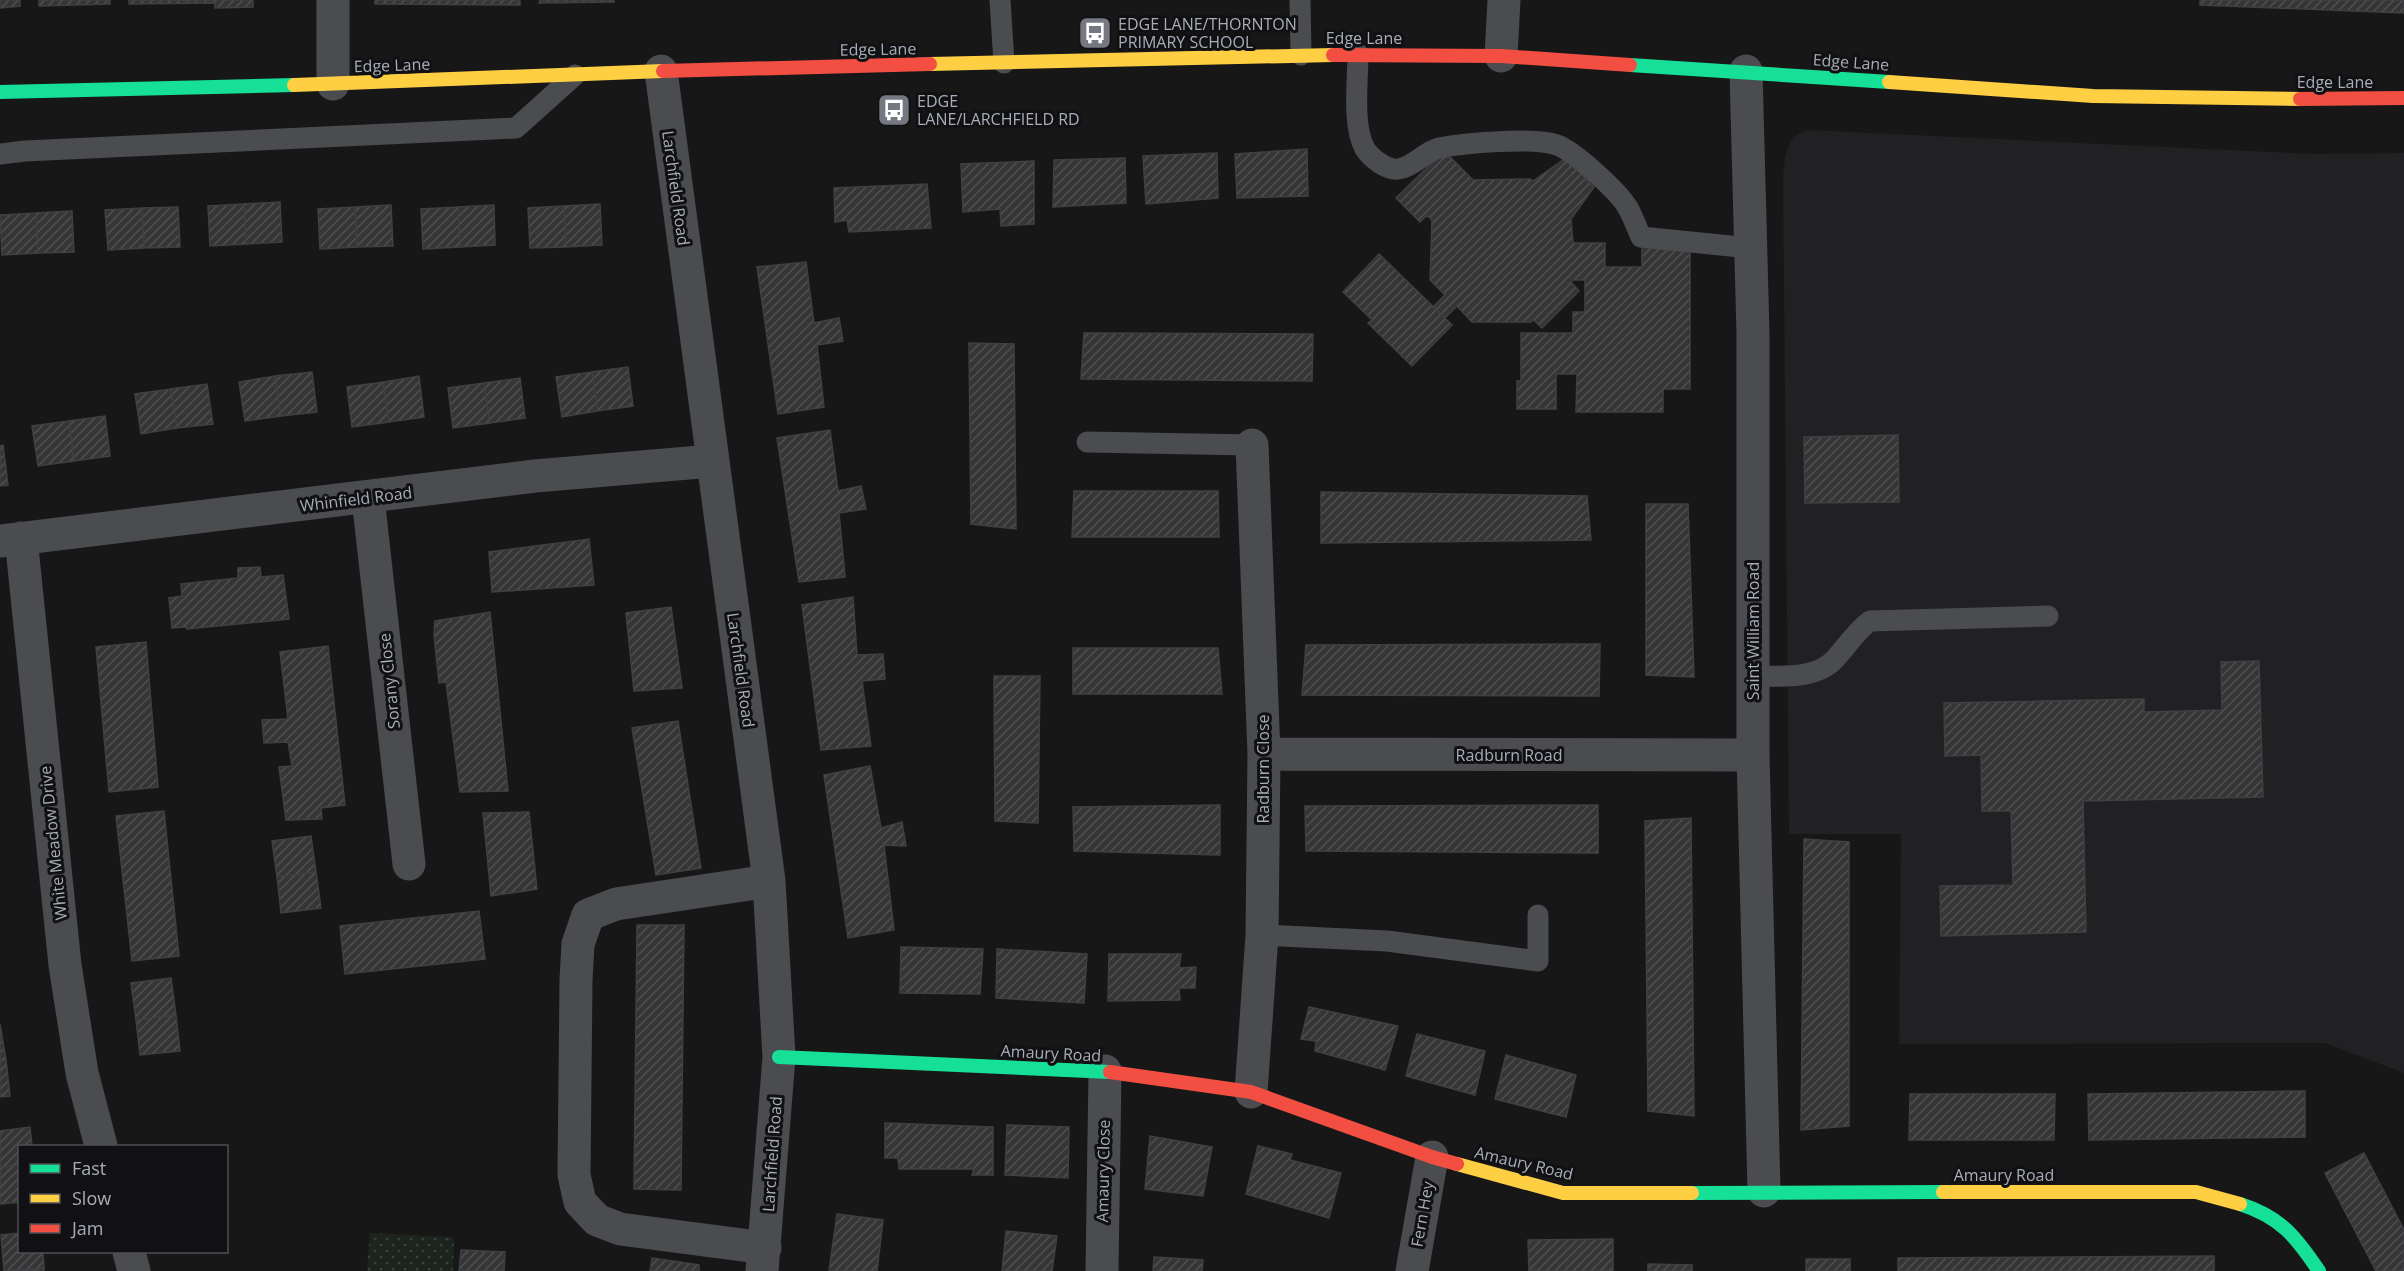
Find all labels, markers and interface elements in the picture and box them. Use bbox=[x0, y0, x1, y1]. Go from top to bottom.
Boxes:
place label: EDGE LANE/THORNTON PRIMARY SCHOOL bbox=[1118, 13, 1297, 53]
bus stop icon: EDGE LANE/THORNTON PRIMARY SCHOOL bbox=[1077, 15, 1113, 51]
street label: Edge Lane bbox=[1326, 27, 1402, 49]
street label: Edge Lane bbox=[840, 37, 916, 61]
street label: Edge Lane bbox=[1812, 48, 1890, 76]
street label: Edge Lane bbox=[353, 53, 431, 77]
street label: Edge Lane bbox=[2297, 71, 2373, 93]
place label: EDGE LANE/LARCHFIELD RD bbox=[917, 90, 1080, 130]
bus stop icon: EDGE LANE/LARCHFIELD RD bbox=[876, 92, 912, 128]
street label: Larchfield Road bbox=[657, 129, 695, 247]
street label: Whinfield Road bbox=[299, 481, 413, 517]
street label: Saint William Road bbox=[1742, 562, 1764, 700]
street label: Larchfield Road bbox=[722, 611, 760, 729]
street label: Sorany Close bbox=[373, 632, 405, 730]
street label: Radburn Close bbox=[1252, 714, 1274, 824]
street label: Radburn Road bbox=[1456, 744, 1562, 766]
street label: White Meadow Drive bbox=[34, 765, 72, 921]
street label: Amaury Road bbox=[1000, 1039, 1102, 1067]
street label: Larchfield Road bbox=[757, 1095, 787, 1213]
street label: Amaury Close bbox=[1091, 1119, 1115, 1223]
street label: Amaury Road bbox=[1473, 1141, 1575, 1185]
legend bbox=[18, 1145, 228, 1253]
text: Fast bbox=[72, 1156, 106, 1180]
street label: Amaury Road bbox=[1954, 1164, 2054, 1186]
street label: Fern Hey bbox=[1405, 1178, 1439, 1249]
text: Slow bbox=[72, 1186, 111, 1210]
text: Jam bbox=[70, 1216, 104, 1240]

